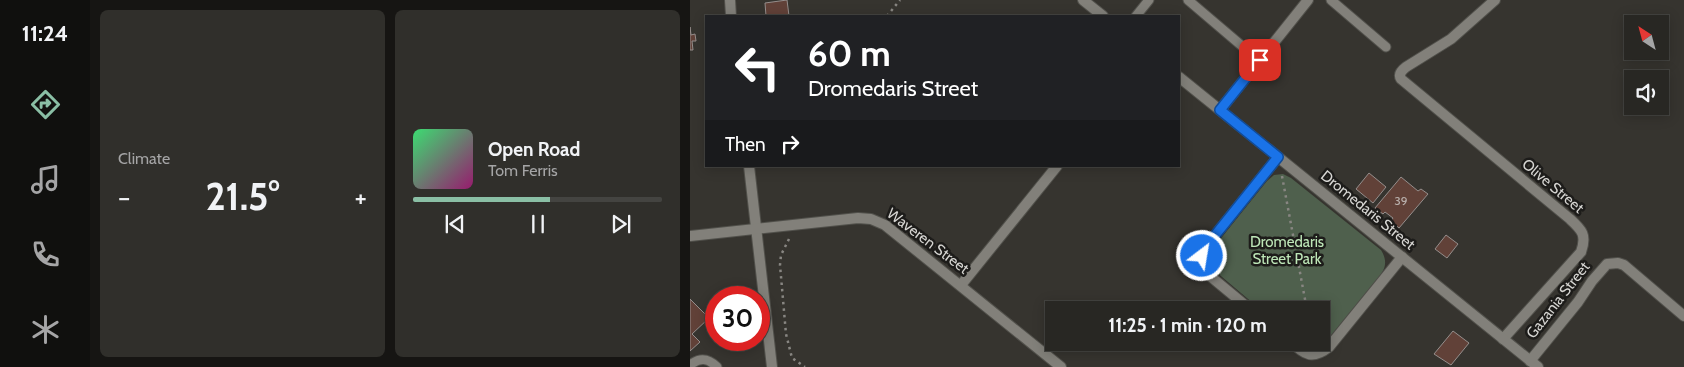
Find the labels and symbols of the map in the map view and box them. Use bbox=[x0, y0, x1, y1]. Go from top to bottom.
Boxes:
north arrow bbox=[1624, 15, 1669, 60]
pin bbox=[1239, 39, 1281, 81]
street label: Olive Street bbox=[1518, 155, 1588, 217]
street label: Dromedaris Street bbox=[1317, 167, 1419, 253]
house number: 39 bbox=[1394, 193, 1408, 208]
street label: Waveren Street bbox=[883, 204, 973, 278]
position arrow bbox=[1175, 229, 1227, 281]
park label: Dromedaris Street Park bbox=[1250, 233, 1324, 268]
street label: Gazania Street bbox=[1523, 258, 1593, 342]
speed limit sign: 30 bbox=[705, 286, 770, 351]

